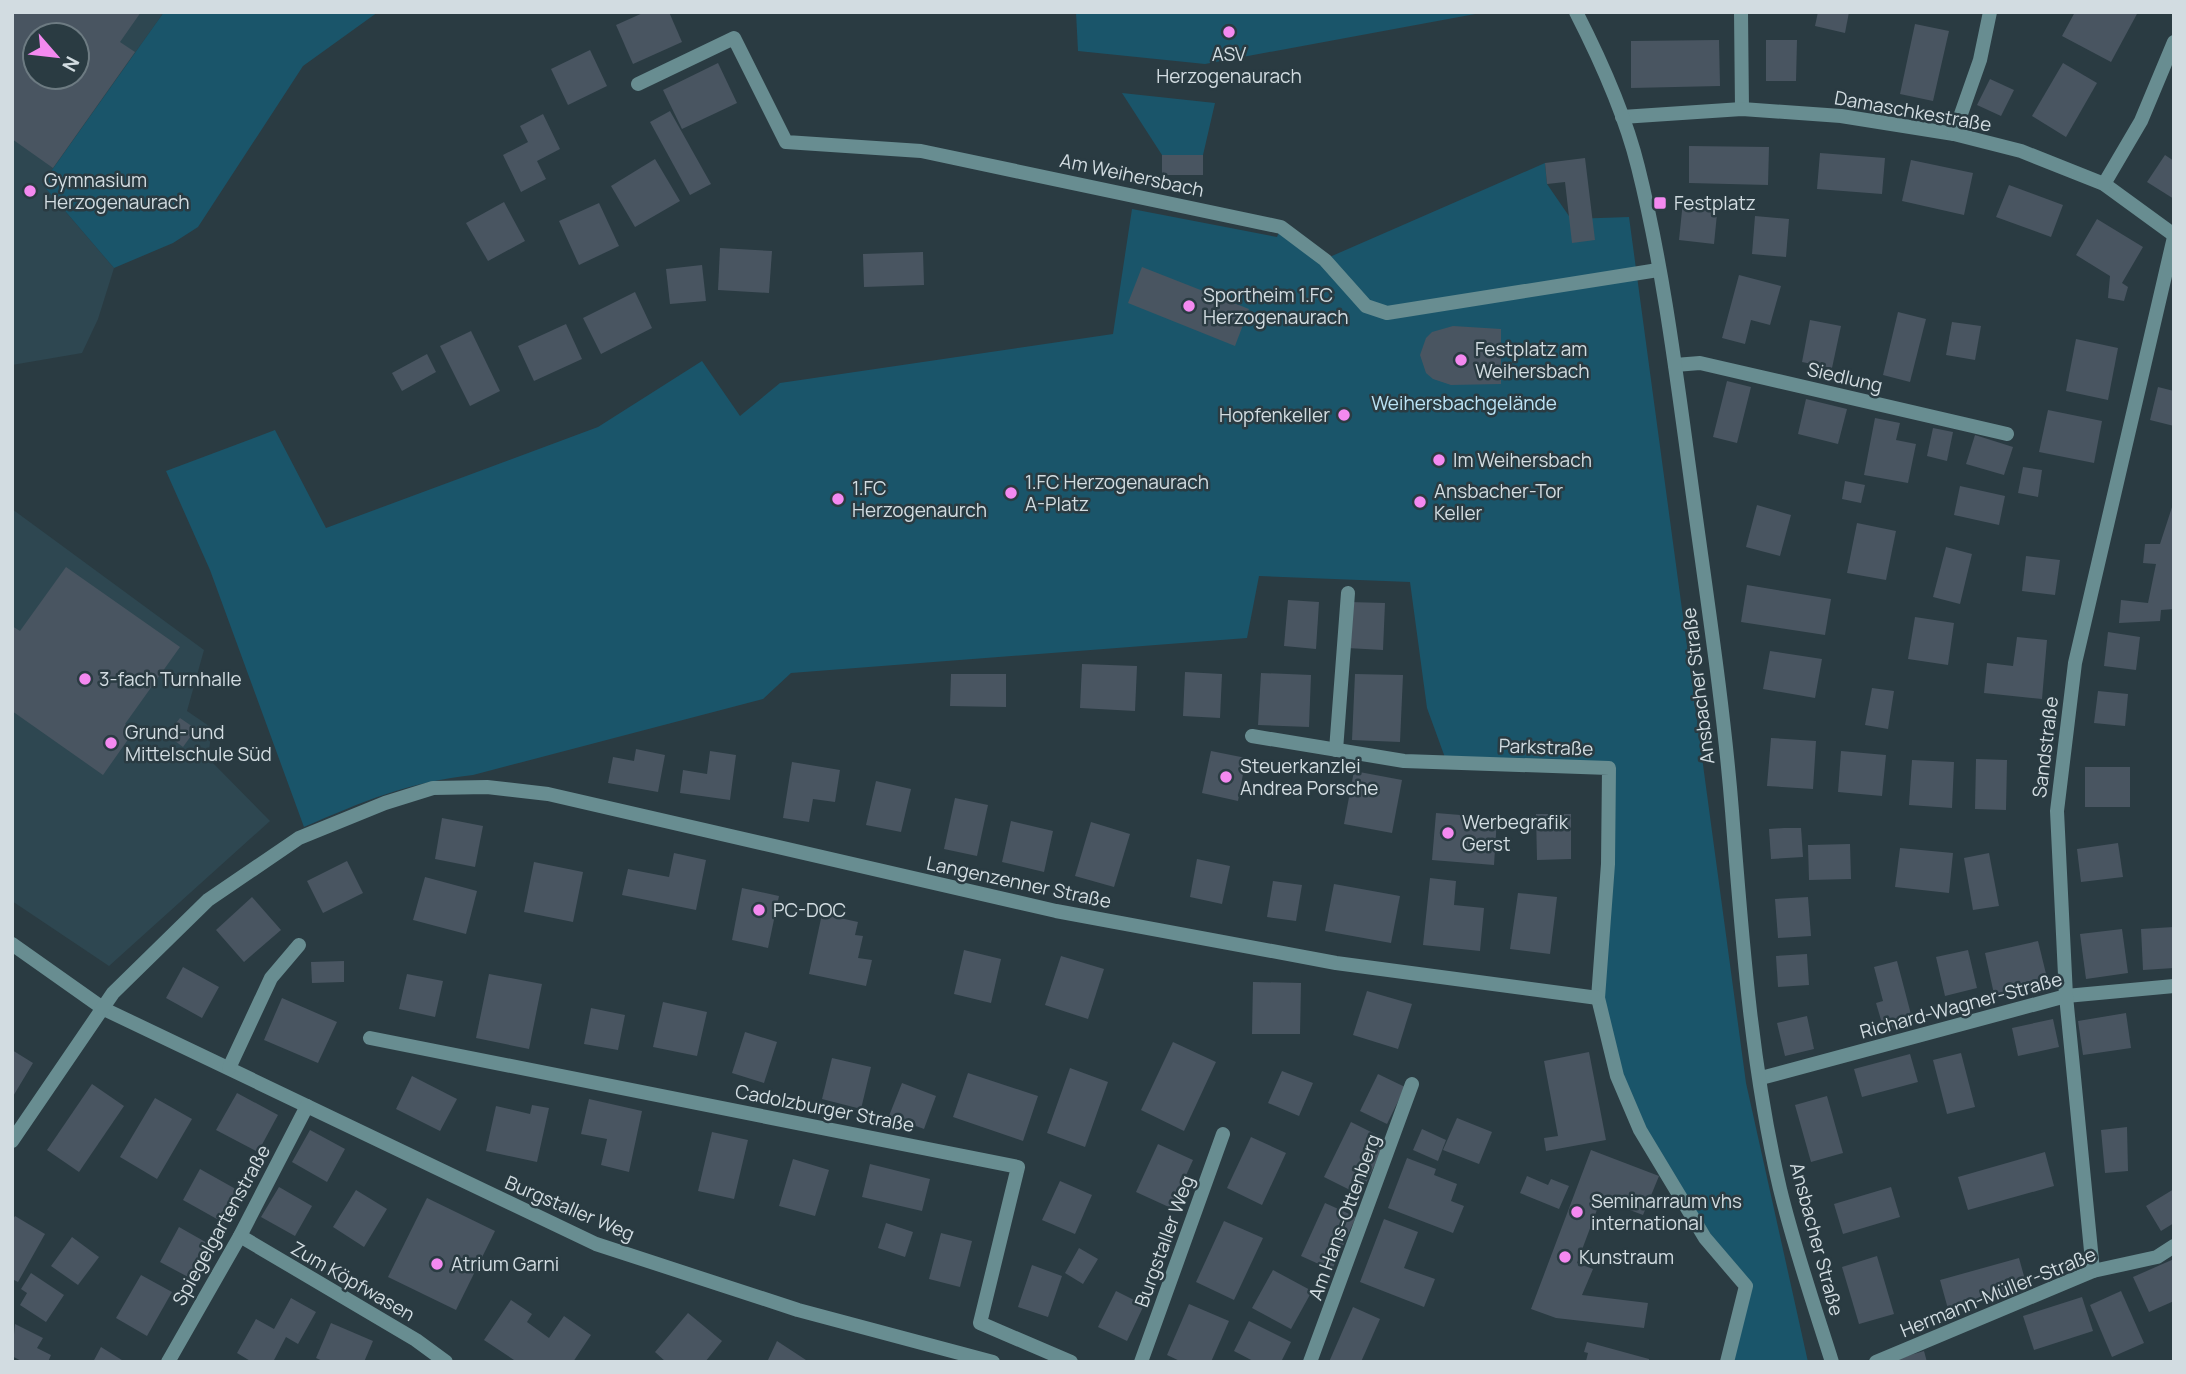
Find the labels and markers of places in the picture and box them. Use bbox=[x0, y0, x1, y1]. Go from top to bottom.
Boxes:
marker: ASV Herzogenaurach bbox=[1221, 24, 1237, 40]
place label: ASV Herzogenaurach bbox=[1156, 41, 1302, 89]
place label: Gymnasium Herzogenaurach bbox=[44, 167, 190, 215]
marker: Gymnasium Herzogenaurach bbox=[22, 183, 38, 199]
place label: Festplatz bbox=[1674, 190, 1756, 216]
marker: Festplatz bbox=[1652, 195, 1668, 211]
place label: Sportheim 1.FC Herzogenaurach bbox=[1203, 282, 1349, 330]
marker: Sportheim 1.FC Herzogenaurach bbox=[1181, 298, 1197, 314]
place label: Festplatz am Weihersbach bbox=[1475, 336, 1590, 384]
marker: Festplatz am Weihersbach bbox=[1453, 352, 1469, 368]
place label: Hopfenkeller bbox=[1219, 402, 1330, 428]
marker: Hopfenkeller bbox=[1336, 407, 1352, 423]
place label: Im Weihersbach bbox=[1453, 447, 1592, 473]
marker: Im Weihersbach bbox=[1431, 452, 1447, 468]
place label: 1.FC Herzogenaurach A-Platz bbox=[1025, 469, 1209, 517]
place label: 1.FC Herzogenaurch bbox=[852, 475, 987, 523]
place label: Ansbacher-Tor Keller bbox=[1434, 478, 1563, 526]
marker: 1.FC Herzogenaurach A-Platz bbox=[1003, 485, 1019, 501]
marker: 1.FC Herzogenaurch bbox=[830, 491, 846, 507]
marker: Ansbacher-Tor Keller bbox=[1412, 494, 1428, 510]
place label: 3-fach Turnhalle bbox=[99, 666, 242, 692]
marker: 3-fach Turnhalle bbox=[77, 671, 93, 687]
place label: Grund- und Mittelschule Süd bbox=[125, 719, 272, 767]
marker: Grund- und Mittelschule Süd bbox=[103, 735, 119, 751]
place label: Steuerkanzlei Andrea Porsche bbox=[1240, 753, 1378, 801]
marker: Steuerkanzlei Andrea Porsche bbox=[1218, 769, 1234, 785]
place label: Werbegrafik Gerst bbox=[1462, 809, 1569, 857]
marker: Werbegrafik Gerst bbox=[1440, 825, 1456, 841]
place label: PC-DOC bbox=[773, 897, 846, 923]
marker: PC-DOC bbox=[751, 902, 767, 918]
place label: Seminarraum vhs international bbox=[1591, 1188, 1742, 1236]
marker: Seminarraum vhs international bbox=[1569, 1204, 1585, 1220]
place label: Kunstraum bbox=[1579, 1244, 1674, 1270]
marker: Kunstraum bbox=[1557, 1249, 1573, 1265]
place label: Atrium Garni bbox=[451, 1251, 559, 1277]
marker: Atrium Garni bbox=[429, 1256, 445, 1272]

